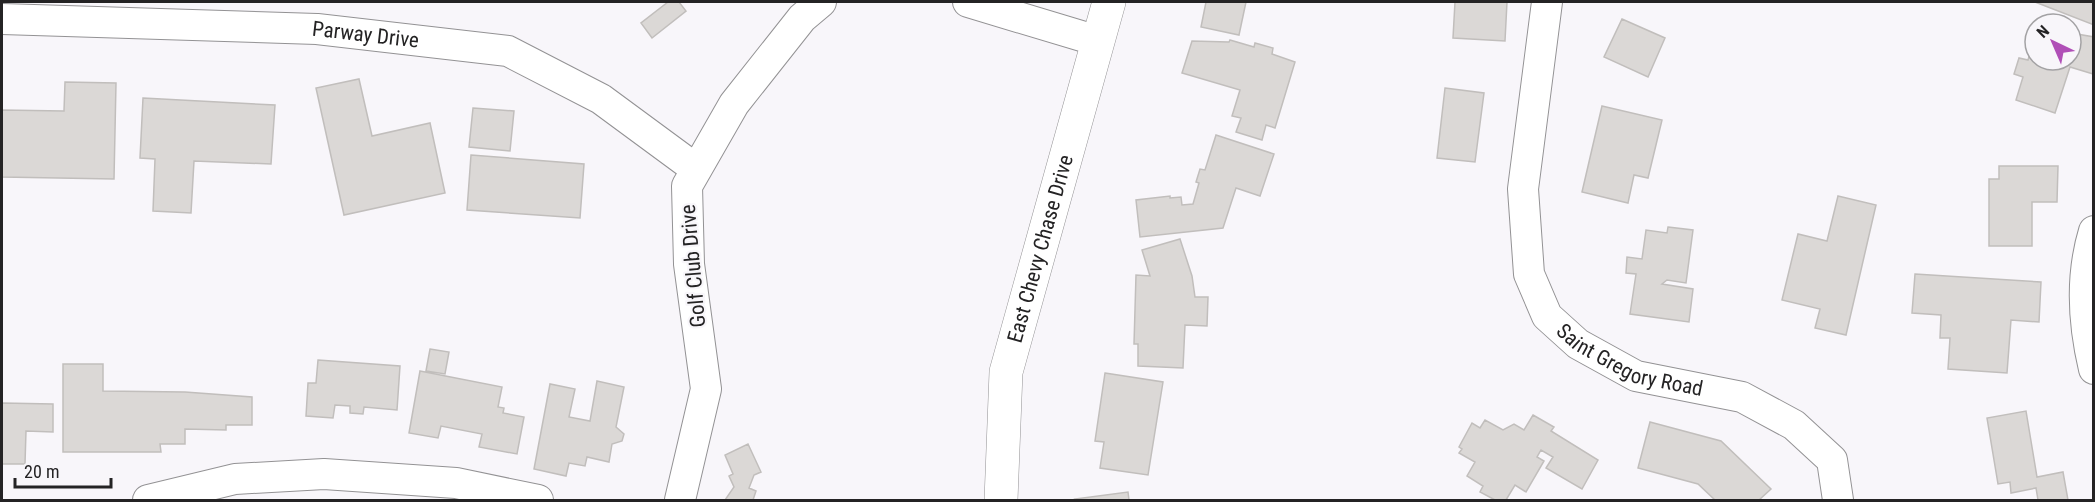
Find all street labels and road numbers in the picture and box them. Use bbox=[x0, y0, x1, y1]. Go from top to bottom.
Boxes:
street label: Parway Drive bbox=[311, 17, 420, 53]
street label: East Chevy Chase Drive bbox=[1003, 152, 1078, 345]
street label: Golf Club Drive bbox=[676, 203, 710, 328]
street label: Saint Gregory Road bbox=[1552, 319, 1705, 401]

